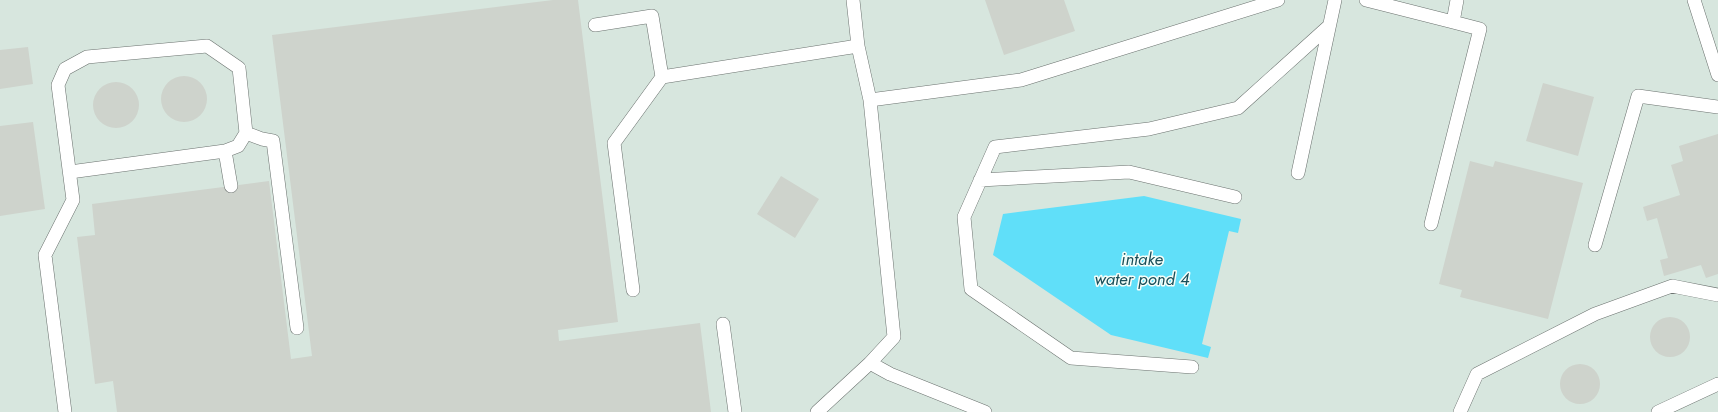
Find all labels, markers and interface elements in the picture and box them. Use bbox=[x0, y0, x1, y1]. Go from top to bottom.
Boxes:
water label: intake water pond 4 bbox=[1094, 247, 1190, 291]

